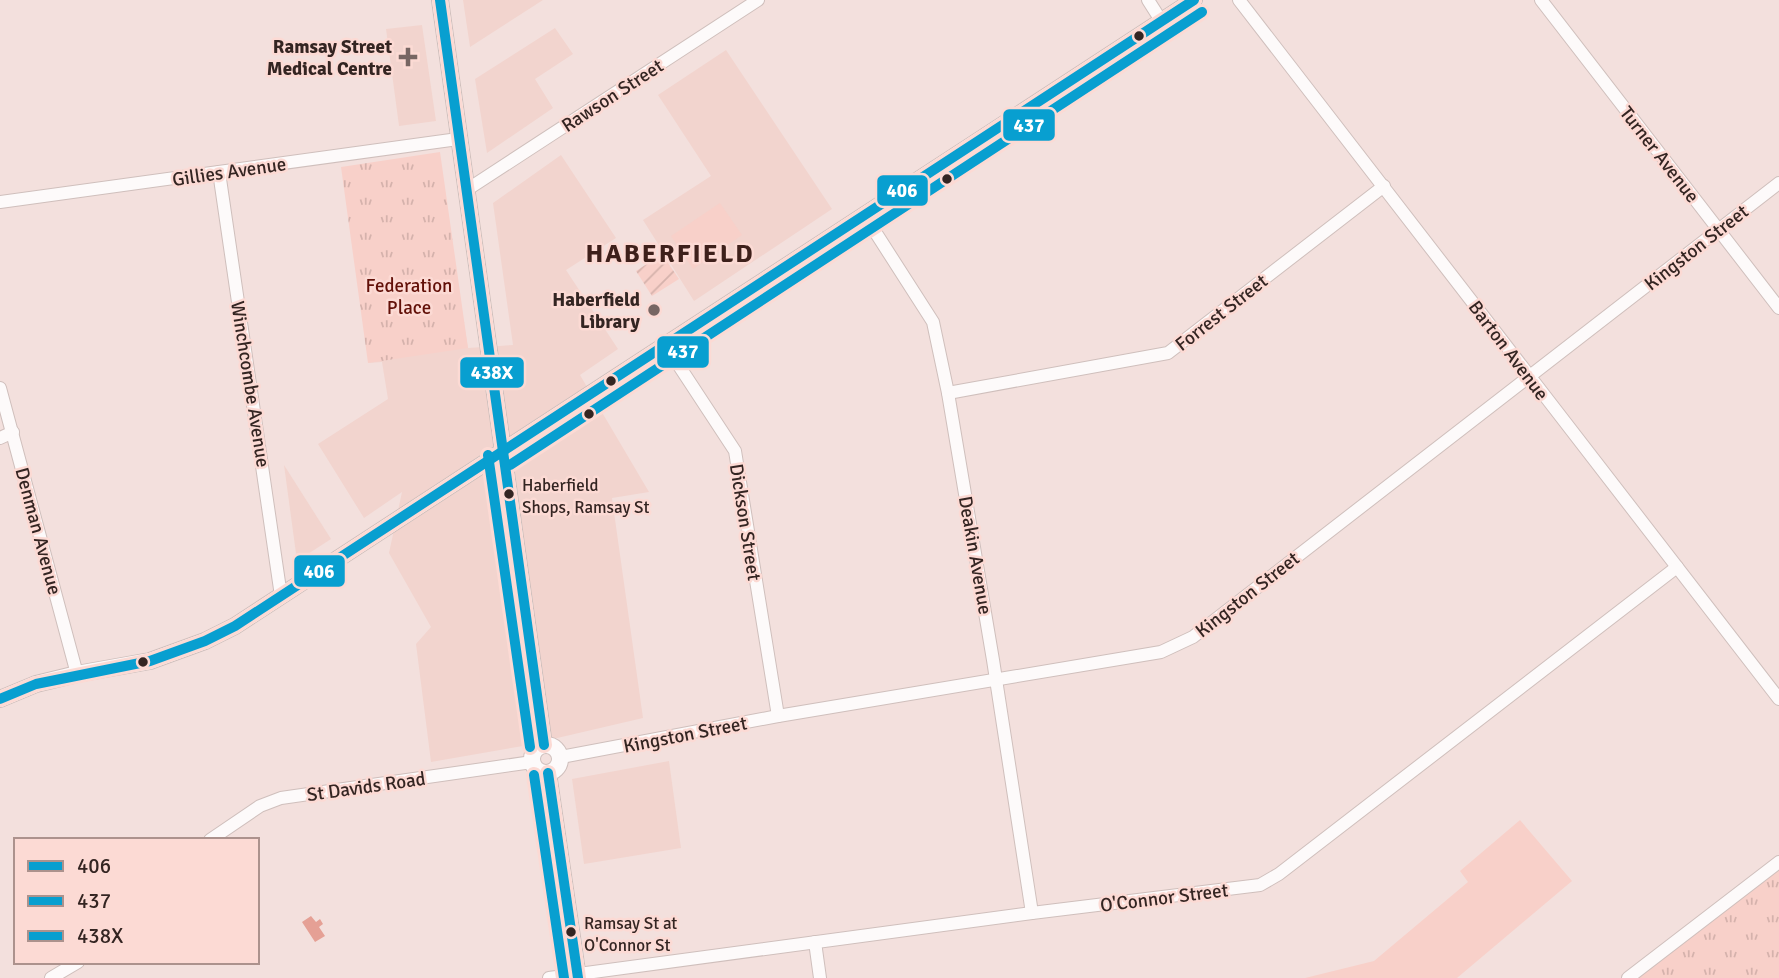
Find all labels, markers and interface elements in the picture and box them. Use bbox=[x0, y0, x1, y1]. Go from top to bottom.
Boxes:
unlabelled marker bbox=[1132, 29, 1146, 43]
place label: Ramsay Street Medical Centre bbox=[267, 35, 392, 81]
marker: Ramsay Street Medical Centre bbox=[398, 47, 418, 67]
street label: Rawson Street bbox=[557, 54, 668, 138]
street label: Turner Avenue bbox=[1614, 102, 1704, 208]
line badge: 437 bbox=[1002, 108, 1056, 142]
text: 437 bbox=[1014, 114, 1044, 138]
street label: Gillies Avenue bbox=[171, 152, 288, 192]
unlabelled marker bbox=[940, 172, 954, 186]
line badge: 406 bbox=[876, 174, 929, 207]
text: 406 bbox=[887, 179, 917, 203]
street label: Kingston Street bbox=[1640, 199, 1754, 296]
district label: HABERFIELD bbox=[585, 238, 755, 270]
street label: Forrest Street bbox=[1170, 269, 1273, 356]
park label: Federation Place bbox=[366, 274, 452, 320]
place label: Haberfield Library bbox=[552, 288, 641, 334]
street label: Barton Avenue bbox=[1463, 296, 1554, 405]
street label: Winchcombe Avenue bbox=[225, 299, 275, 469]
marker: Haberfield Library bbox=[646, 302, 662, 318]
line badge: 437 bbox=[656, 335, 710, 369]
text: 437 bbox=[668, 340, 698, 364]
line badge: 438X bbox=[459, 356, 525, 389]
text: 438X bbox=[471, 361, 514, 385]
unlabelled marker bbox=[604, 374, 618, 388]
unlabelled marker bbox=[582, 407, 596, 421]
street label: Dickson Street bbox=[724, 462, 766, 583]
street label: Denman Avenue bbox=[9, 465, 67, 598]
place label: Haberfield Shops, Ramsay St bbox=[522, 475, 650, 518]
marker: Haberfield Shops, Ramsay St bbox=[502, 487, 516, 501]
street label: Deakin Avenue bbox=[953, 494, 997, 616]
street label: Kingston Street bbox=[1191, 546, 1305, 643]
line badge: 406 bbox=[293, 554, 346, 588]
text: 406 bbox=[304, 560, 334, 584]
unlabelled marker bbox=[136, 655, 150, 669]
street label: Kingston Street bbox=[621, 711, 749, 759]
street label: St Davids Road bbox=[305, 767, 427, 807]
legend bbox=[14, 838, 259, 964]
text: 406 bbox=[77, 853, 111, 879]
street label: O'Connor Street bbox=[1099, 878, 1230, 918]
text: 437 bbox=[77, 888, 111, 914]
place label: Ramsay St at O'Connor St bbox=[584, 913, 677, 956]
text: 438X bbox=[77, 923, 123, 949]
marker: Ramsay St at O'Connor St bbox=[564, 925, 578, 939]

